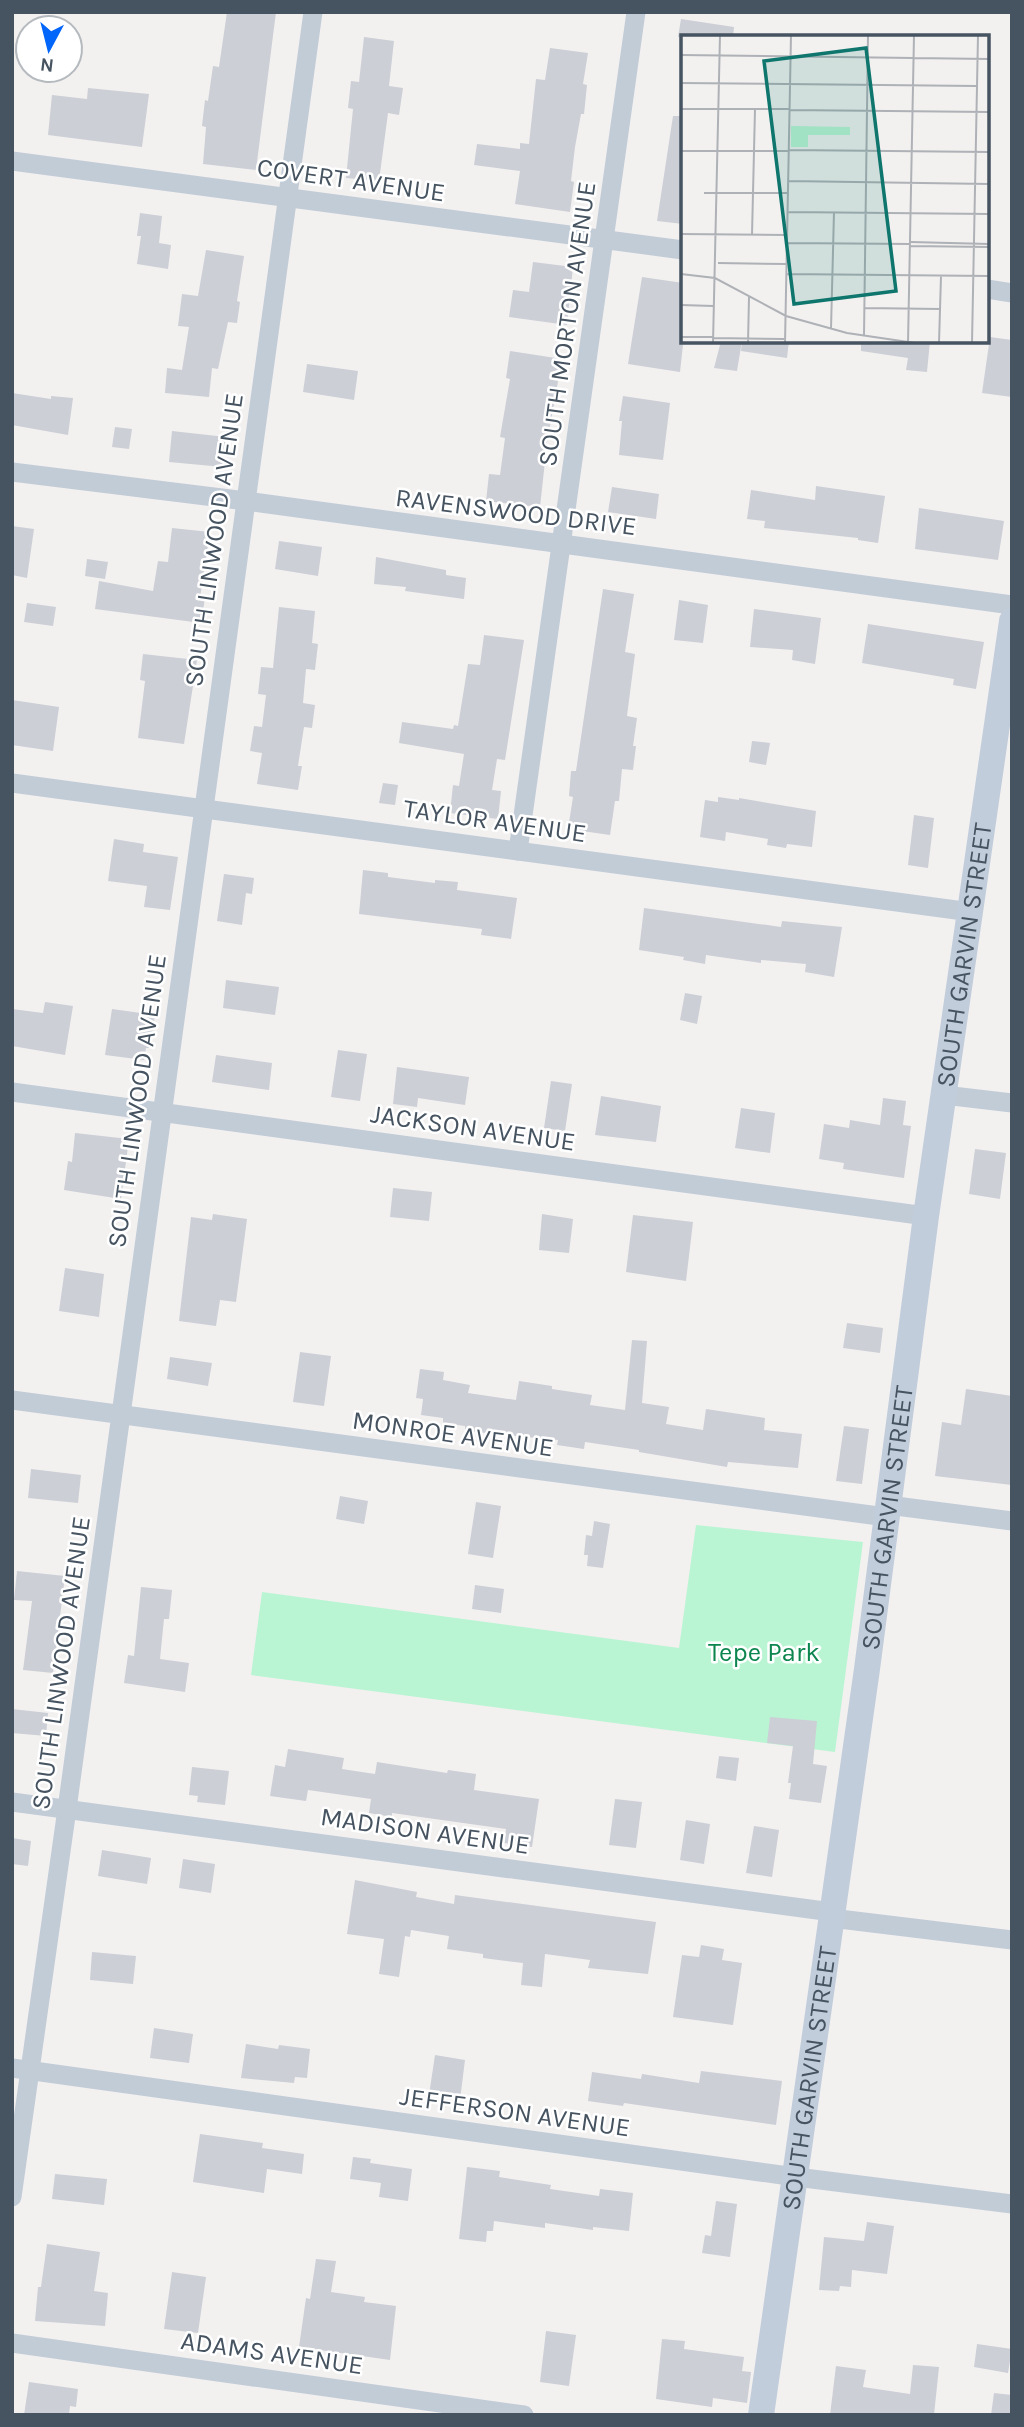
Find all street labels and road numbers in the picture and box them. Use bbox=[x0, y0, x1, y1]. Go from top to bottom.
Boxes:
street label: COVERT AVENUE bbox=[255, 151, 447, 209]
street label: SOUTH MORTON AVENUE bbox=[532, 180, 602, 468]
street label: SOUTH LINWOOD AVENUE bbox=[178, 391, 250, 689]
street label: RAVENSWOOD DRIVE bbox=[394, 482, 638, 542]
street label: TAYLOR AVENUE bbox=[402, 793, 588, 849]
street label: SOUTH GARVIN STREET bbox=[929, 821, 998, 1089]
street label: SOUTH LINWOOD AVENUE bbox=[101, 952, 173, 1250]
street label: JACKSON AVENUE bbox=[369, 1098, 577, 1158]
street label: SOUTH GARVIN STREET bbox=[854, 1384, 919, 1652]
street label: MONROE AVENUE bbox=[350, 1405, 556, 1463]
street label: SOUTH LINWOOD AVENUE bbox=[25, 1514, 97, 1812]
street label: MADISON AVENUE bbox=[319, 1801, 531, 1861]
street label: SOUTH GARVIN STREET bbox=[775, 1944, 843, 2213]
street label: JEFFERSON AVENUE bbox=[398, 2080, 632, 2144]
street label: ADAMS AVENUE bbox=[179, 2325, 365, 2381]

